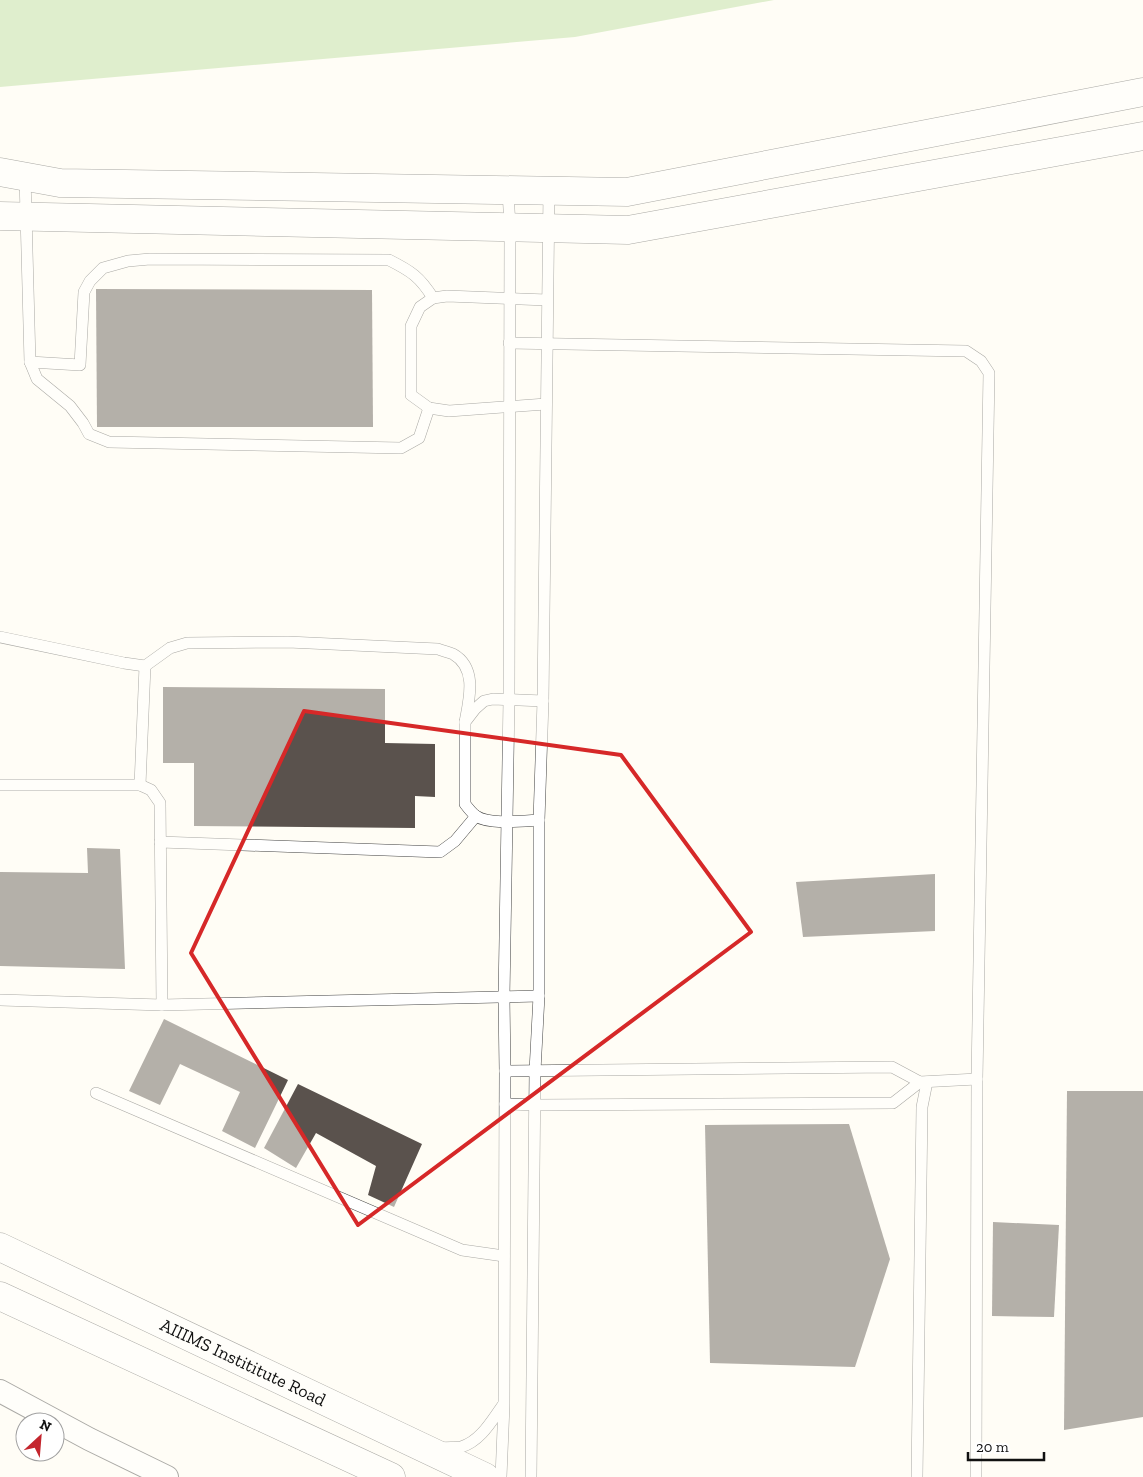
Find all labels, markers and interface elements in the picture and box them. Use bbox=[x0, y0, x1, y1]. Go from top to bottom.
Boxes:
street label: AIIIMS Instititute Road bbox=[157, 1314, 330, 1411]
north arrow bbox=[15, 1412, 65, 1462]
text: N bbox=[37, 1416, 54, 1436]
scale bar bbox=[968, 1430, 1044, 1462]
text: 20 m bbox=[976, 1438, 1009, 1456]

